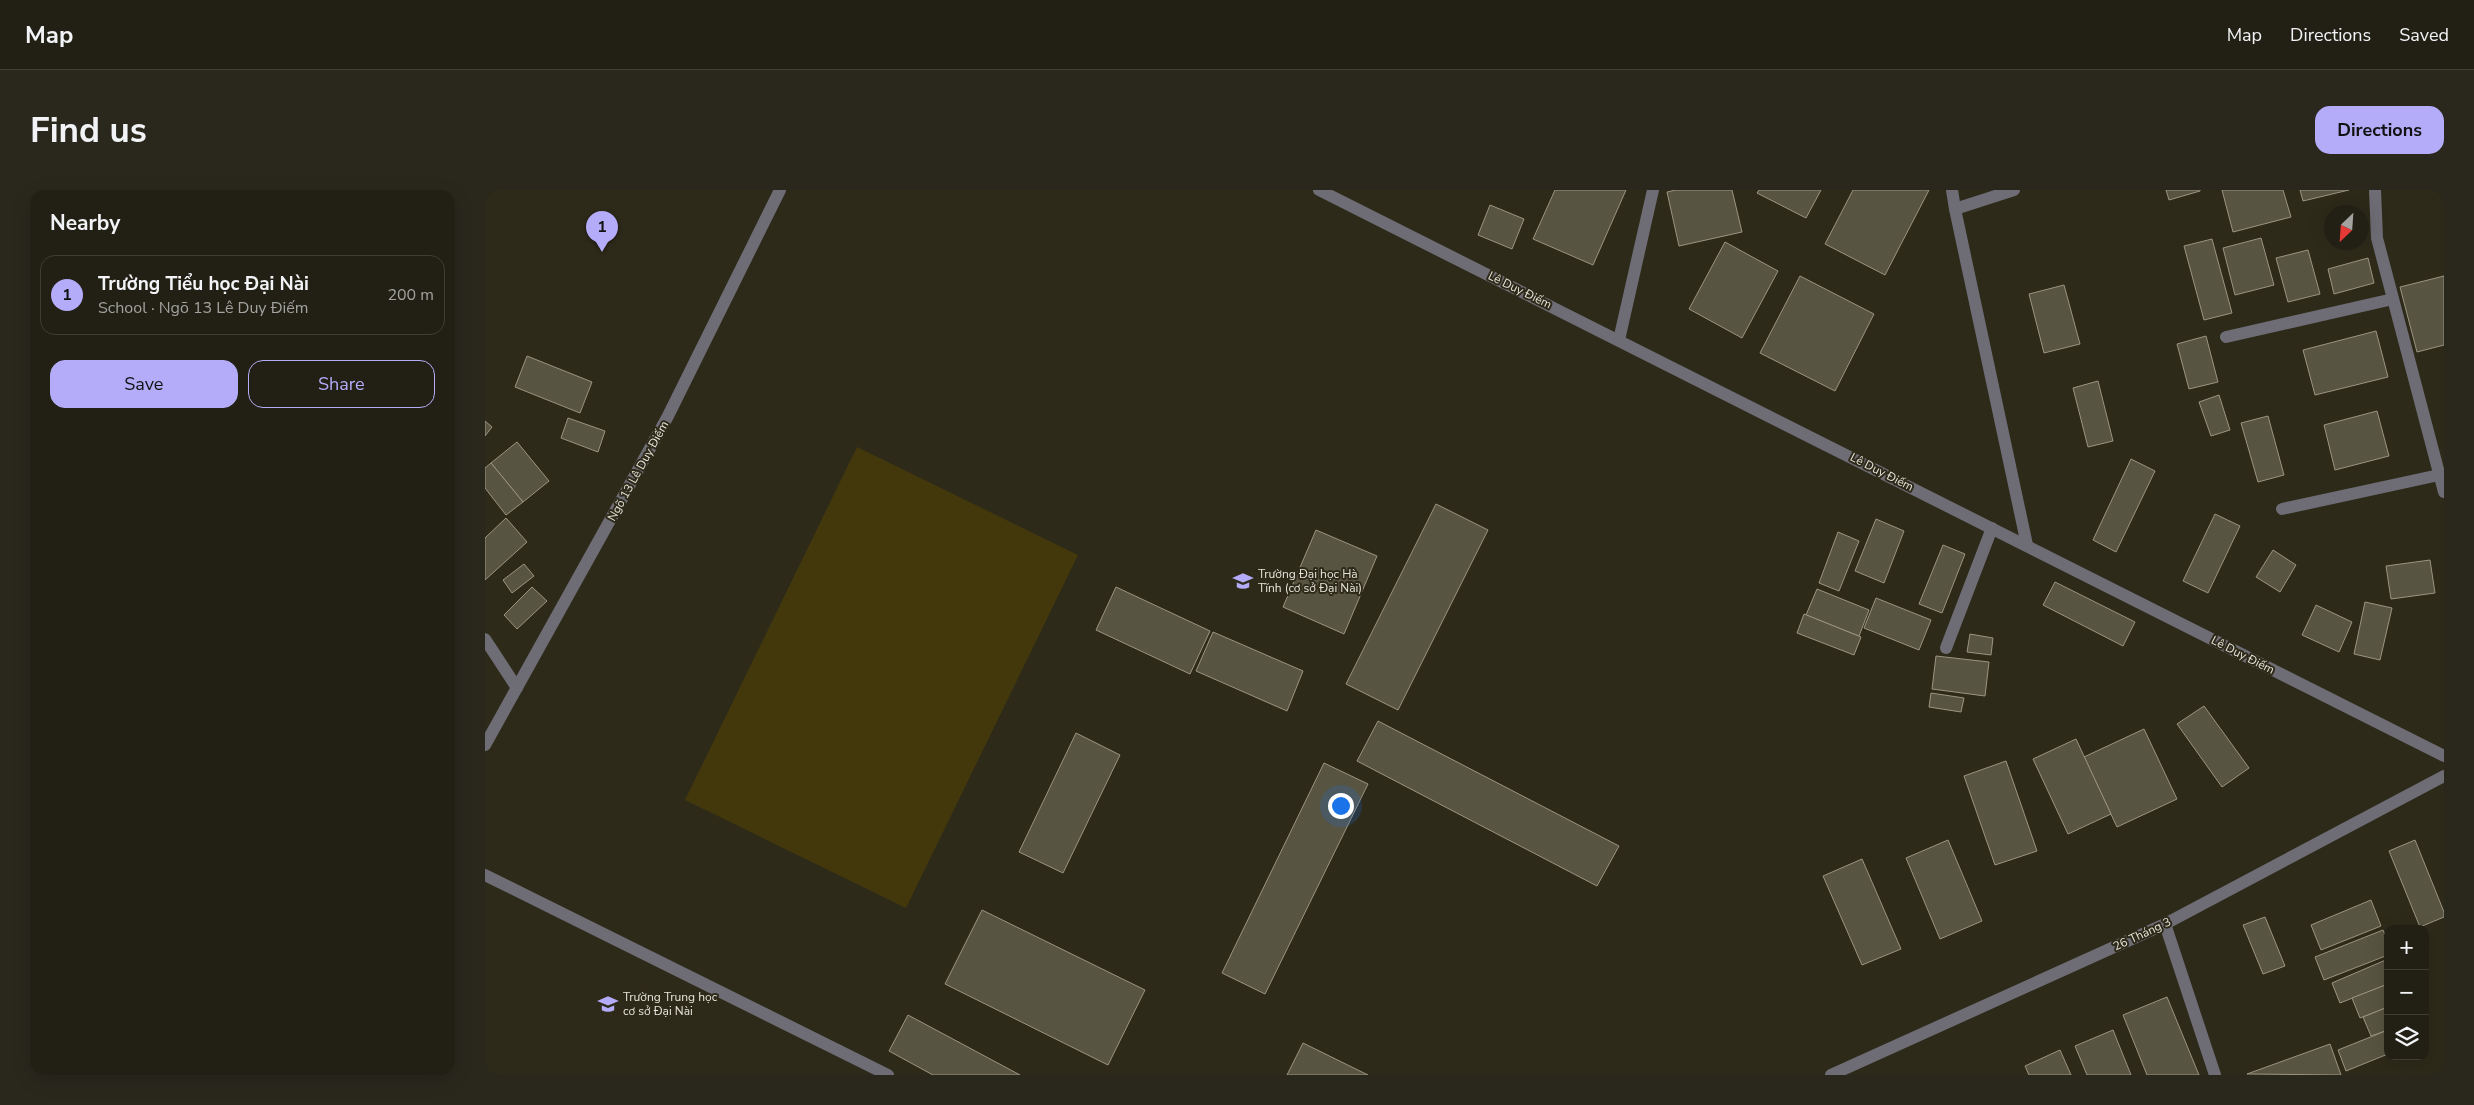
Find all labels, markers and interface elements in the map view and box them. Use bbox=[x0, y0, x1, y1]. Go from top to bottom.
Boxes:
text: Map bbox=[25, 19, 73, 51]
text: Map bbox=[2227, 23, 2262, 47]
text: Directions bbox=[2290, 23, 2371, 47]
text: Saved bbox=[2399, 23, 2449, 47]
button: Directions bbox=[2315, 106, 2444, 154]
text: Find us bbox=[30, 107, 147, 154]
north arrow bbox=[2324, 205, 2369, 250]
text: Nearby bbox=[50, 209, 120, 237]
pin: 1 bbox=[586, 211, 618, 252]
street label: Lê Duy Điếm bbox=[1485, 268, 1555, 312]
text: Trường Tiểu học Đại Nài bbox=[98, 271, 309, 297]
text: 1 bbox=[62, 284, 72, 306]
text: 200 m bbox=[387, 284, 434, 306]
text: School · Ngõ 13 Lê Duy Điếm bbox=[98, 297, 308, 319]
button: Save bbox=[50, 360, 238, 408]
button: Share bbox=[248, 360, 435, 408]
street label: Ngõ 13 Lê Duy Điếm bbox=[604, 418, 672, 524]
street label: Lê Duy Điếm bbox=[1848, 449, 1916, 495]
place label: Trường Đại học Hà Tĩnh (cơ sở Đại Nài) bbox=[1258, 566, 1362, 596]
school or university icon: Trường Đại học Hà Tĩnh (cơ sở Đại Nài) bbox=[1232, 570, 1254, 592]
street label: Lê Duy Điếm bbox=[2209, 632, 2277, 678]
your location bbox=[1328, 793, 1354, 819]
street label: 26 Tháng 3 bbox=[2111, 914, 2173, 954]
map controls bbox=[2384, 925, 2429, 1060]
button: + bbox=[2384, 925, 2429, 970]
button: − bbox=[2384, 970, 2429, 1015]
place label: Trường Trung học cơ sở Đại Nài bbox=[623, 989, 718, 1019]
school or university icon: Trường Trung học cơ sở Đại Nài bbox=[597, 993, 619, 1015]
button: layers bbox=[2384, 1015, 2429, 1060]

